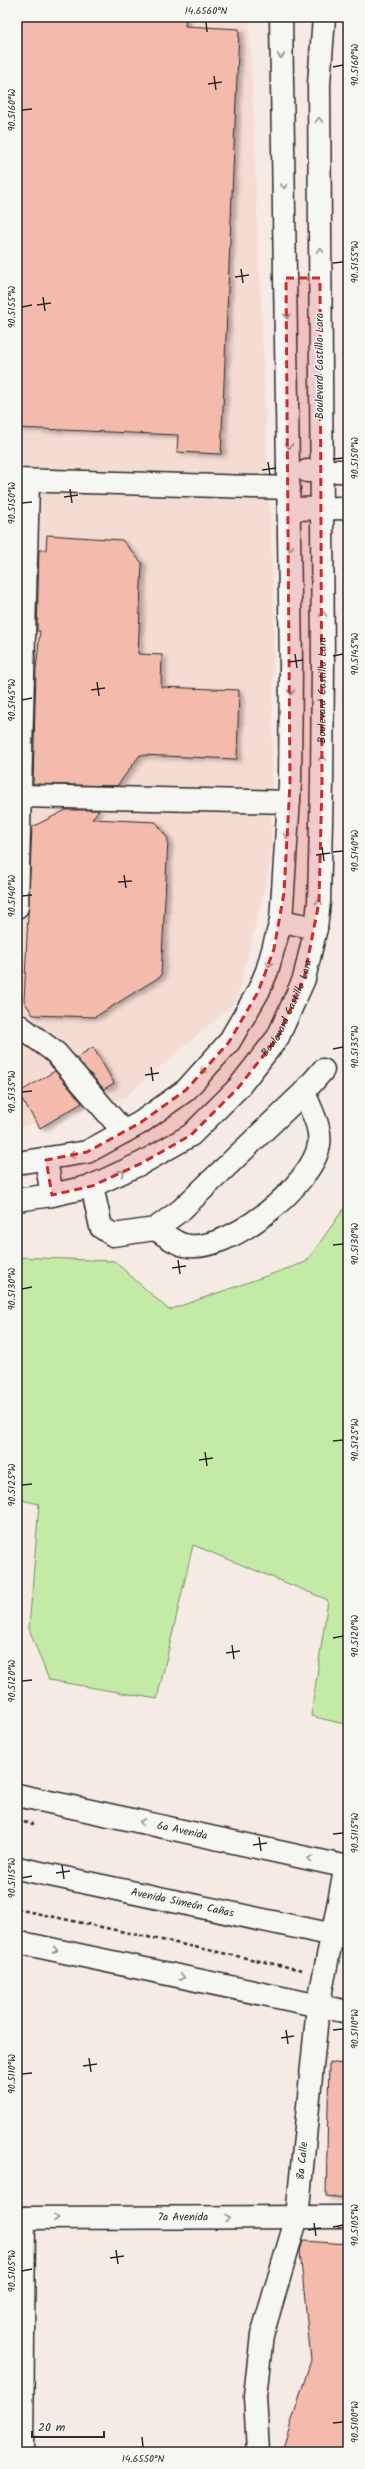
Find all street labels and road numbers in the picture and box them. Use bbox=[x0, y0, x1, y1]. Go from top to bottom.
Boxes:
street label: Boulevard Castillo Lara bbox=[311, 313, 329, 419]
street label: Boulevard Castillo Lara bbox=[313, 637, 332, 744]
street label: Boulevard Castillo Lara bbox=[256, 958, 317, 1061]
street label: 6a Avenida bbox=[155, 1817, 209, 1845]
street label: Avenida Simeón Cañas bbox=[129, 1883, 236, 1923]
street label: 8a Calle bbox=[292, 2141, 313, 2181]
street label: 7a Avenida bbox=[158, 2208, 208, 2227]

